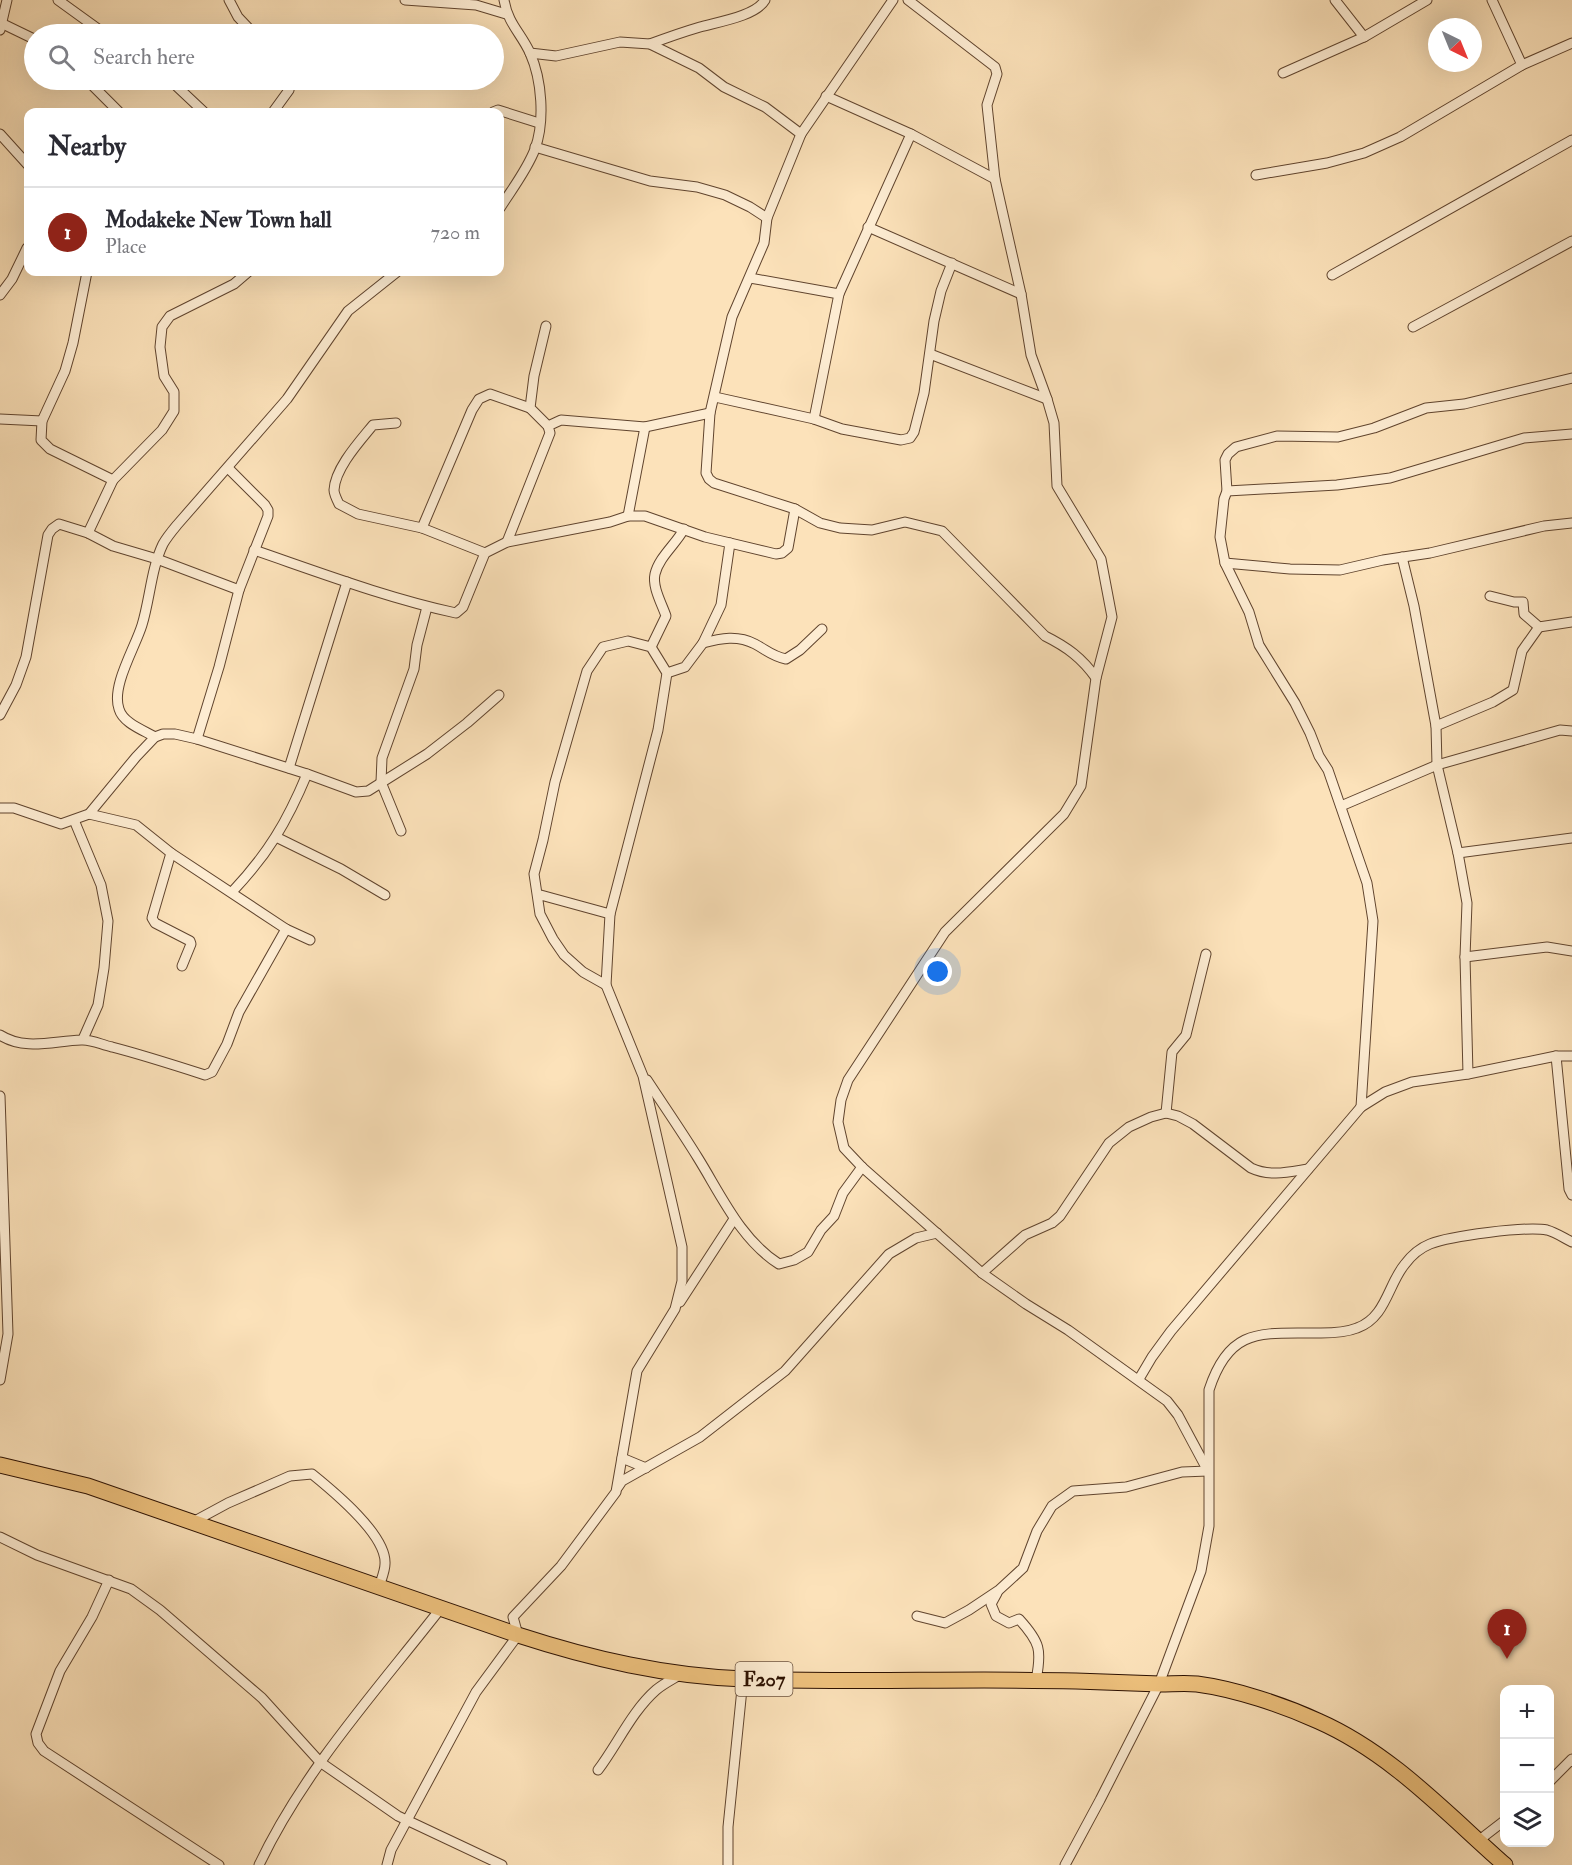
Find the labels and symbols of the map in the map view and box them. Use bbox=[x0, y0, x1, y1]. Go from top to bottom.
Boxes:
north arrow bbox=[1428, 18, 1482, 72]
your location bbox=[923, 957, 952, 986]
pin: 1 bbox=[1488, 1610, 1526, 1659]
road number: F207 bbox=[736, 1662, 792, 1696]

